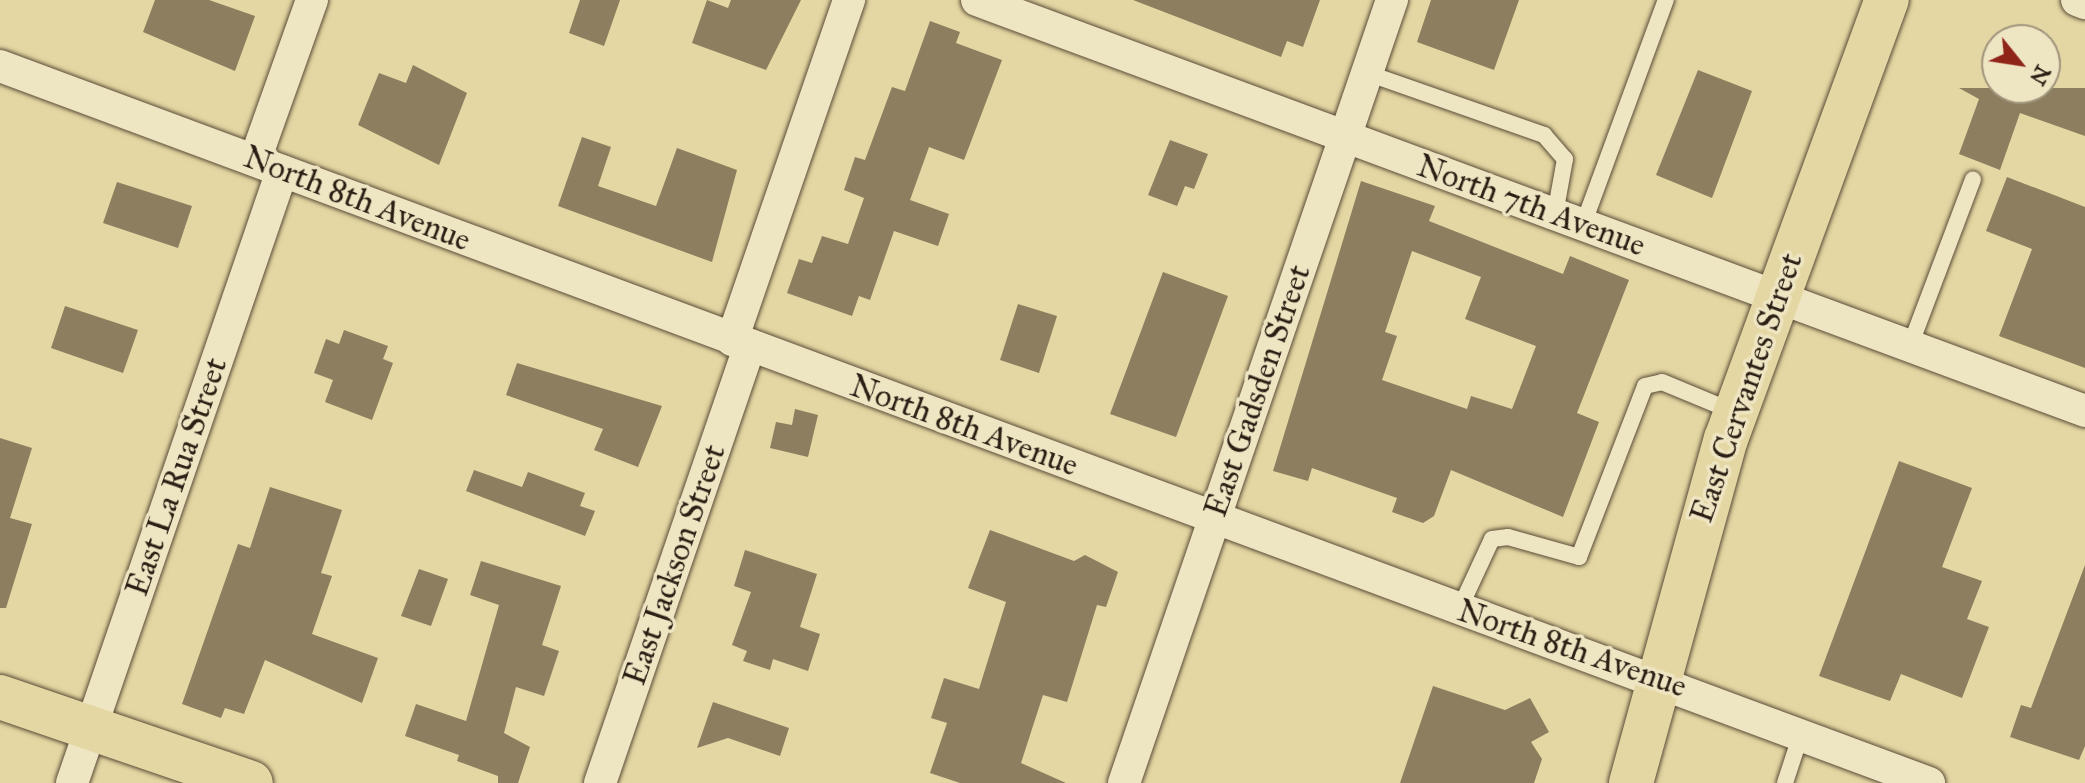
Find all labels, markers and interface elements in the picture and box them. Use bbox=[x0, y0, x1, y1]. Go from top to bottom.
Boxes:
north arrow bbox=[1981, 24, 2061, 104]
text: N bbox=[2024, 60, 2057, 90]
street label: North 8th Avenue bbox=[238, 138, 476, 260]
street label: North 7th Avenue bbox=[1412, 147, 1650, 265]
street label: East Cervantes Street bbox=[1683, 248, 1811, 528]
street label: East Gadsden Street bbox=[1197, 260, 1319, 522]
street label: East La Rua Street bbox=[118, 353, 236, 601]
street label: North 8th Avenue bbox=[845, 367, 1083, 485]
street label: East Jackson Street bbox=[616, 440, 734, 690]
street label: North 8th Avenue bbox=[1452, 592, 1692, 706]

